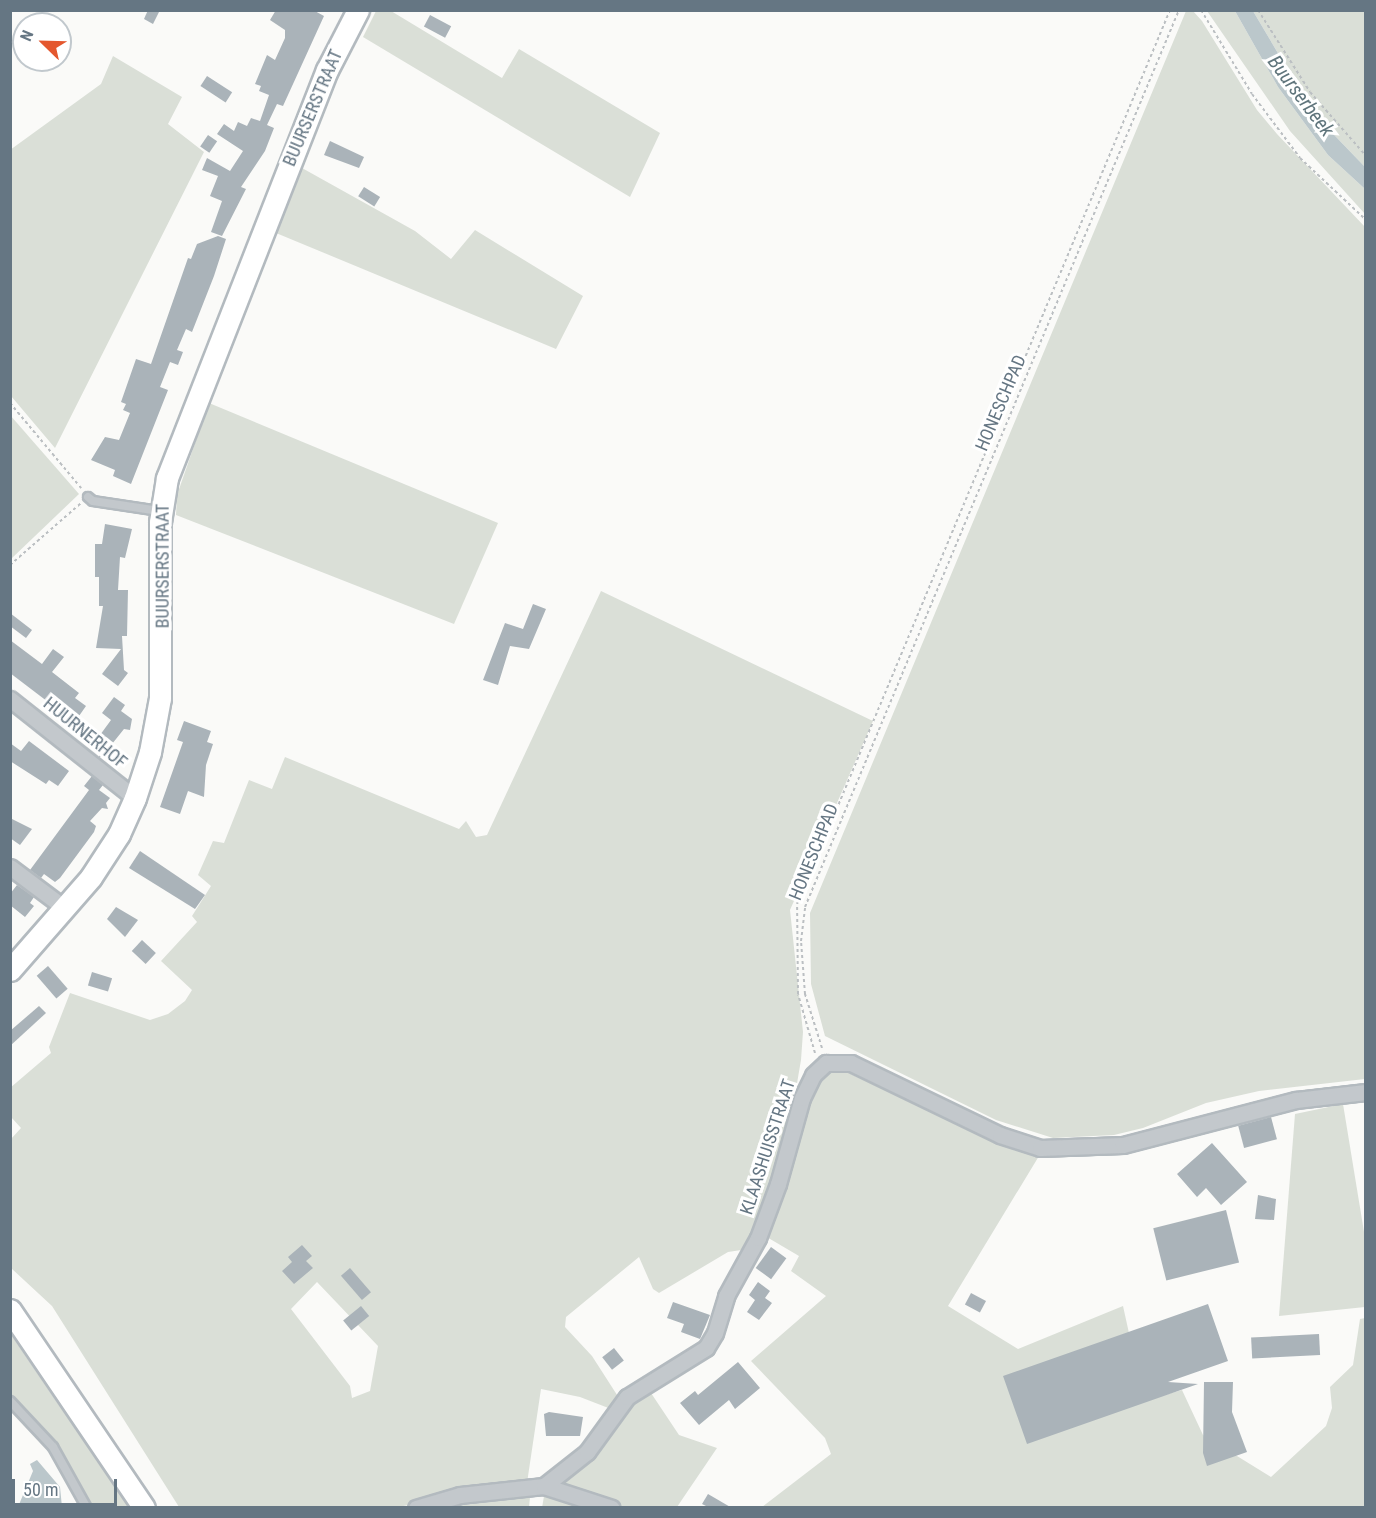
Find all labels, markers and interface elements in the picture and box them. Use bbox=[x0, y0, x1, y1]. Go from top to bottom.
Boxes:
north arrow bbox=[12, 12, 72, 72]
text: N bbox=[16, 27, 37, 44]
street label: BUURSERSTRAAT bbox=[279, 46, 347, 170]
water label: Buurserbeek bbox=[1263, 51, 1339, 141]
street label: HONESCHPAD bbox=[971, 352, 1031, 454]
street label: BUURSERSTRAAT bbox=[152, 504, 174, 628]
street label: HUURNERHOF bbox=[39, 693, 131, 773]
street label: HONESCHPAD bbox=[785, 801, 843, 903]
street label: KLAASHUISSTRAAT bbox=[736, 1077, 800, 1217]
scale bar bbox=[15, 1467, 120, 1505]
text: 50 m bbox=[23, 1479, 58, 1500]

